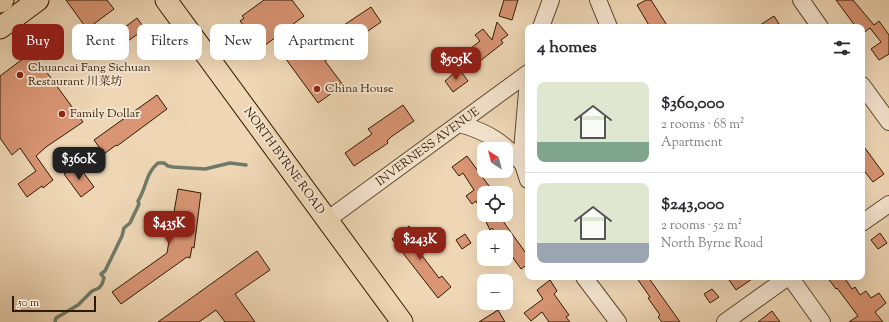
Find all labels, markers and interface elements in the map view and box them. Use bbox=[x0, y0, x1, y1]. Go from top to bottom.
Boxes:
chip: Buy bbox=[12, 24, 64, 60]
chip: Rent bbox=[72, 24, 129, 60]
chip: Filters bbox=[137, 24, 202, 60]
chip: New bbox=[210, 24, 266, 60]
chip: Apartment bbox=[274, 24, 368, 60]
text: 4 homes bbox=[537, 36, 597, 60]
icon: filters bbox=[831, 37, 853, 59]
pin: $505K bbox=[428, 47, 484, 81]
text: $505K bbox=[440, 51, 472, 69]
place label: Chuancai Fang Sichuan Restaurant 川菜坊 bbox=[28, 59, 151, 91]
marker: Chuancai Fang Sichuan Restaurant 川菜坊 bbox=[15, 70, 25, 80]
place label: China House bbox=[325, 80, 394, 98]
marker: China House bbox=[312, 84, 322, 94]
text: $360,000 bbox=[661, 92, 725, 116]
icon: home bbox=[569, 98, 617, 146]
street label: INVERNESS AVENUE bbox=[372, 103, 484, 191]
street label: NORTH BYRNE ROAD bbox=[239, 104, 329, 218]
place label: Family Dollar bbox=[70, 105, 140, 123]
marker: Family Dollar bbox=[57, 109, 67, 119]
text: 2 rooms · 68 m² bbox=[661, 116, 745, 134]
text: Apartment bbox=[661, 134, 722, 152]
north arrow bbox=[477, 142, 513, 178]
map controls bbox=[477, 142, 513, 310]
pin: $360K bbox=[51, 147, 107, 181]
text: $360K bbox=[62, 151, 96, 169]
button: locate bbox=[477, 186, 513, 222]
text: $243,000 bbox=[661, 193, 724, 217]
icon: home bbox=[569, 199, 617, 247]
pin: $435K bbox=[141, 211, 197, 245]
text: $435K bbox=[153, 215, 185, 233]
text: 2 rooms · 52 m² bbox=[661, 217, 742, 235]
pin: $243K bbox=[392, 227, 448, 261]
button: + bbox=[477, 230, 513, 266]
text: $243K bbox=[403, 231, 437, 249]
text: North Byrne Road bbox=[661, 235, 763, 253]
button: − bbox=[477, 274, 513, 310]
scale bar bbox=[12, 294, 96, 313]
text: 50 m bbox=[18, 295, 39, 311]

